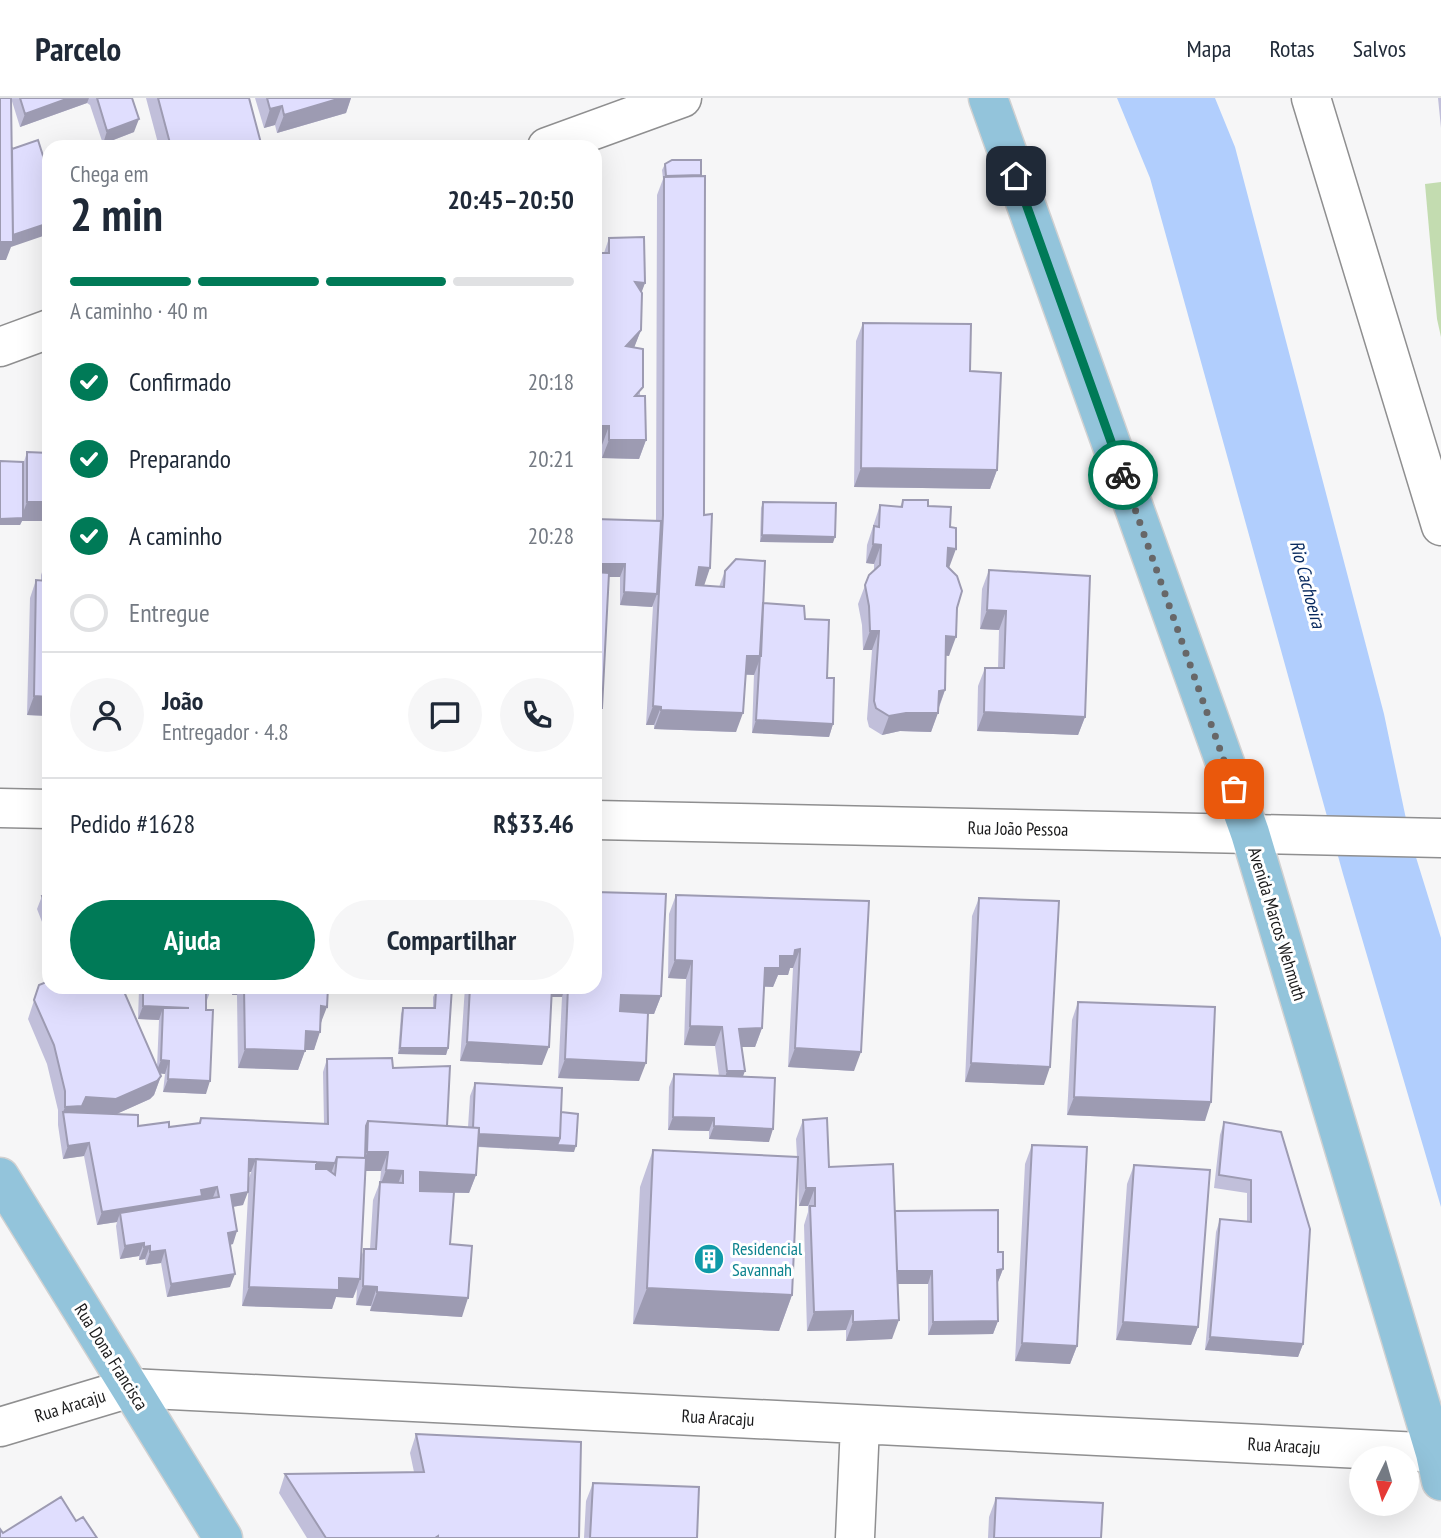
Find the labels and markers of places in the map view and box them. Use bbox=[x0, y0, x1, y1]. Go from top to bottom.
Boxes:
pin bbox=[986, 146, 1046, 206]
pin bbox=[1204, 759, 1264, 819]
place label: Residencial Savannah bbox=[732, 1237, 803, 1281]
building icon: Residencial Savannah bbox=[692, 1242, 726, 1276]

